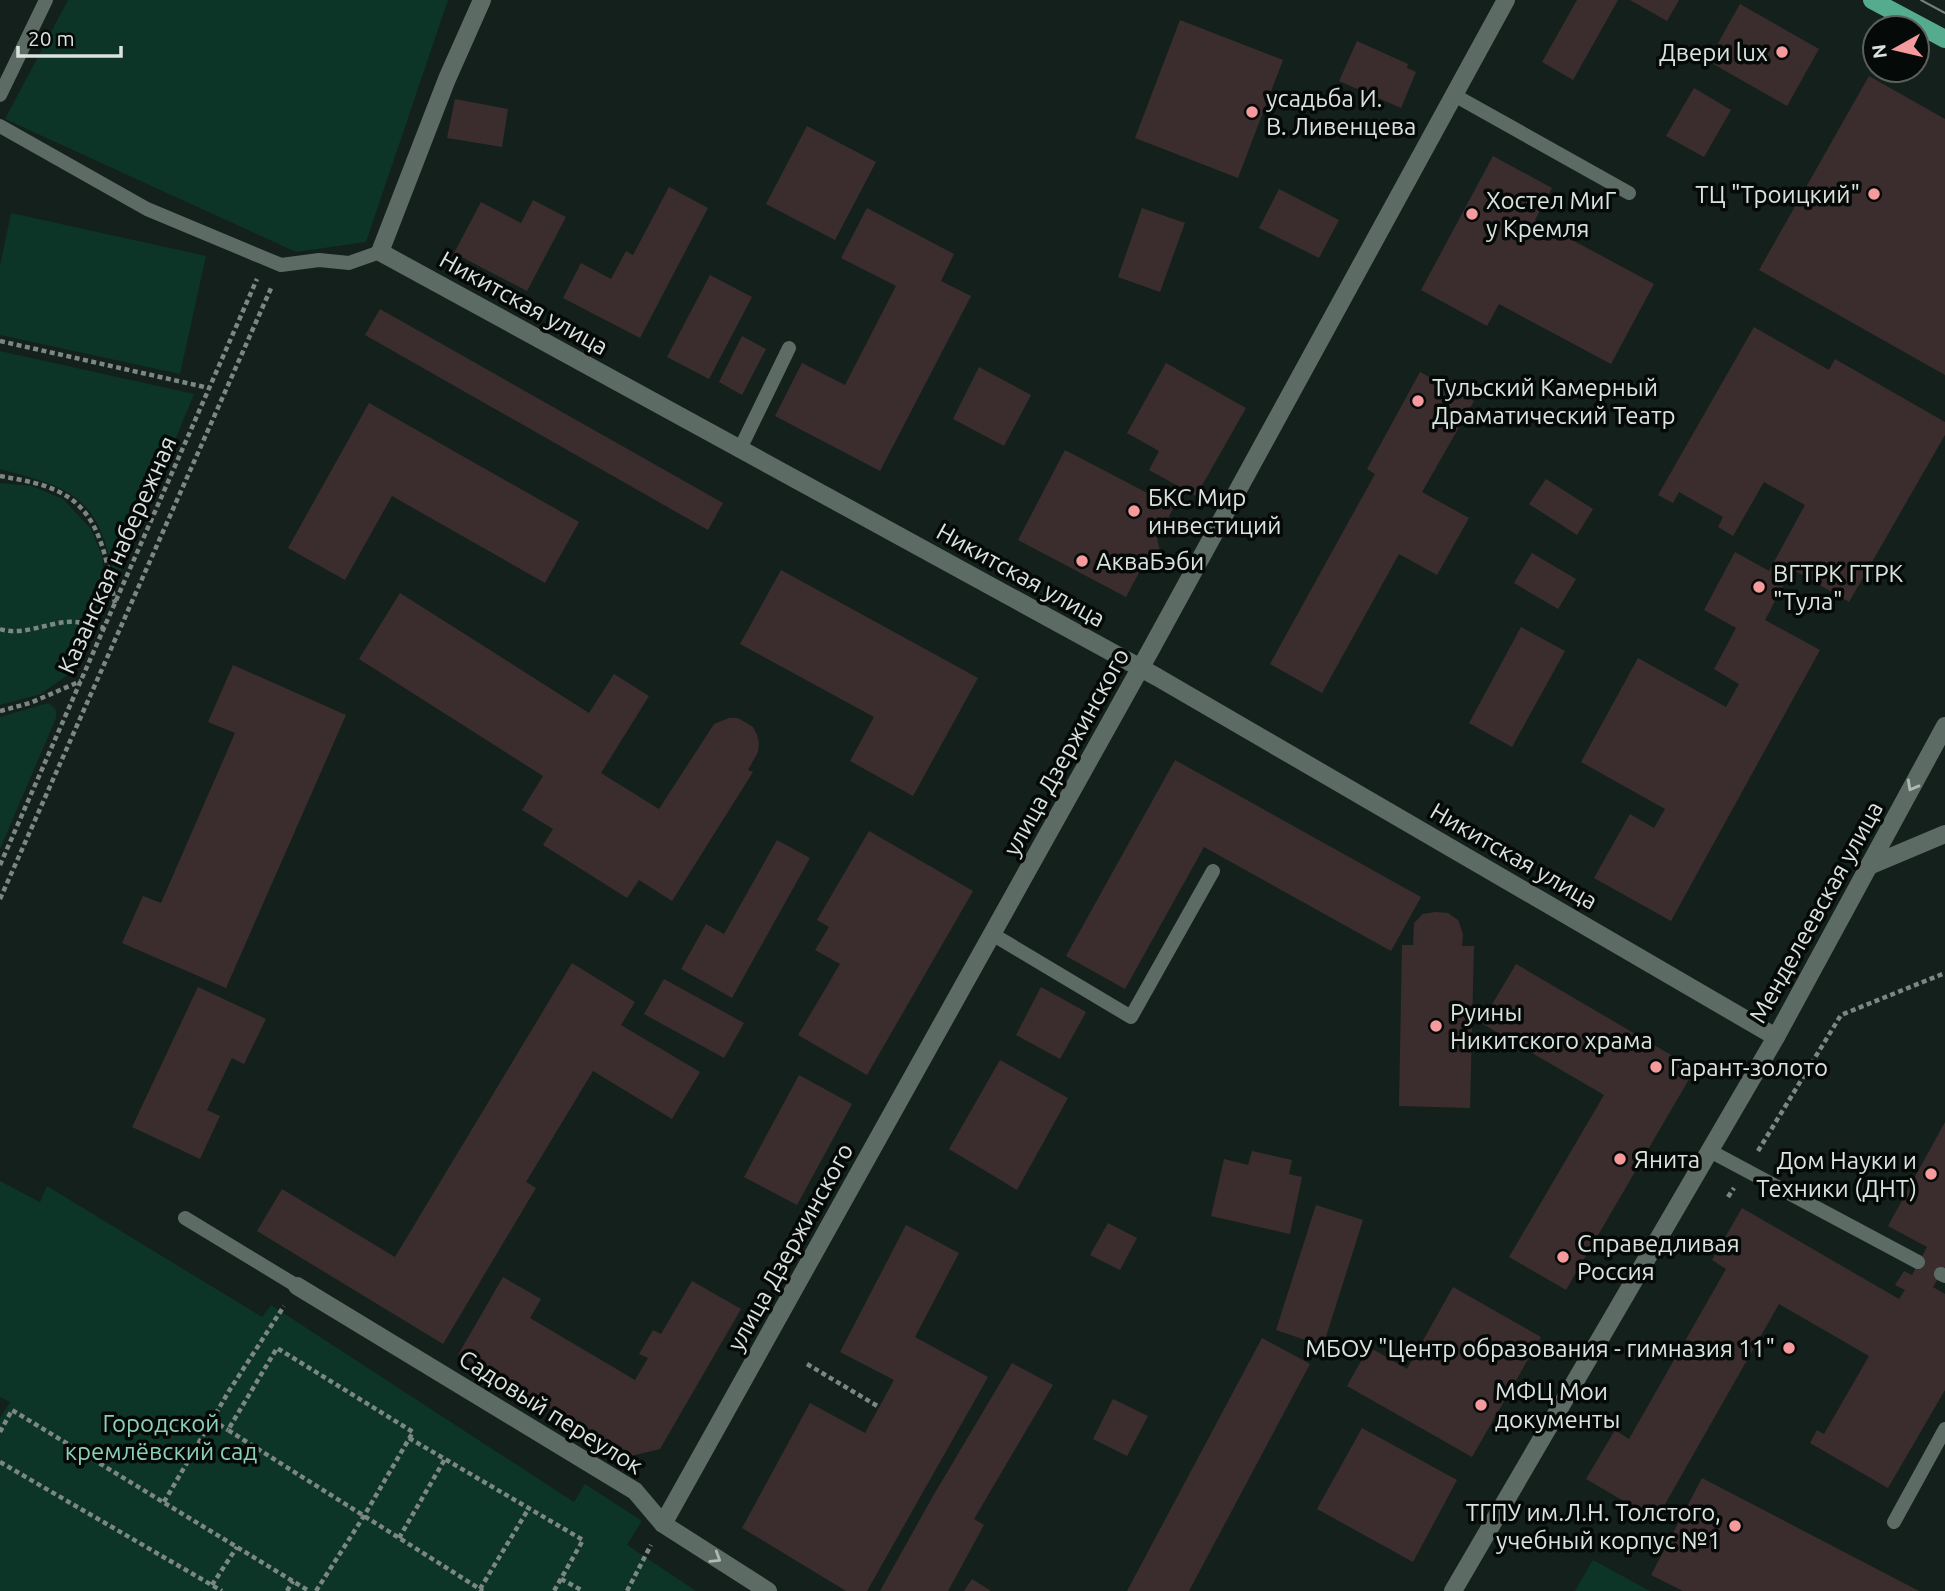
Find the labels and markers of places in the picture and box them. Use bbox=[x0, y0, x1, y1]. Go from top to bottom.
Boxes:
place label: Двери lux bbox=[1659, 39, 1768, 66]
marker: Двери lux bbox=[1774, 44, 1790, 60]
place label: усадьба И. В. Ливенцева bbox=[1266, 85, 1416, 140]
marker: усадьба И. В. Ливенцева bbox=[1244, 104, 1260, 120]
place label: ТЦ "Троицкий" bbox=[1695, 181, 1860, 208]
marker: ТЦ "Троицкий" bbox=[1866, 186, 1882, 202]
place label: Хостел МиГ у Кремля bbox=[1486, 187, 1617, 242]
marker: Хостел МиГ у Кремля bbox=[1464, 206, 1480, 222]
place label: Тульский Камерный Драматический Театр bbox=[1432, 374, 1676, 429]
marker: Тульский Камерный Драматический Театр bbox=[1410, 393, 1426, 409]
place label: БКС Мир инвестиций bbox=[1148, 484, 1281, 539]
marker: БКС Мир инвестиций bbox=[1126, 503, 1142, 519]
place label: АкваБэби bbox=[1096, 548, 1204, 575]
marker: АкваБэби bbox=[1074, 553, 1090, 569]
place label: ВГТРК ГТРК "Тула" bbox=[1773, 560, 1904, 615]
marker: ВГТРК ГТРК "Тула" bbox=[1751, 579, 1767, 595]
place label: Руины Никитского храма bbox=[1450, 999, 1653, 1054]
marker: Руины Никитского храма bbox=[1428, 1018, 1444, 1034]
place label: Гарант-золото bbox=[1670, 1054, 1828, 1081]
marker: Гарант-золото bbox=[1648, 1059, 1664, 1075]
place label: Янита bbox=[1634, 1146, 1700, 1173]
place label: Дом Науки и Техники (ДНТ) bbox=[1756, 1147, 1917, 1202]
marker: Янита bbox=[1612, 1151, 1628, 1167]
marker: Дом Науки и Техники (ДНТ) bbox=[1923, 1166, 1939, 1182]
place label: Справедливая Россия bbox=[1577, 1230, 1740, 1285]
marker: Справедливая Россия bbox=[1555, 1249, 1571, 1265]
place label: МБОУ "Центр образования - гимназия 11" bbox=[1305, 1335, 1775, 1362]
marker: МБОУ "Центр образования - гимназия 11" bbox=[1781, 1340, 1797, 1356]
place label: МФЦ Мои документы bbox=[1495, 1378, 1620, 1433]
marker: МФЦ Мои документы bbox=[1473, 1397, 1489, 1413]
place label: ТГПУ им.Л.Н. Толстого, учебный корпус №1 bbox=[1466, 1499, 1721, 1554]
marker: ТГПУ им.Л.Н. Толстого, учебный корпус №1 bbox=[1727, 1518, 1743, 1534]

